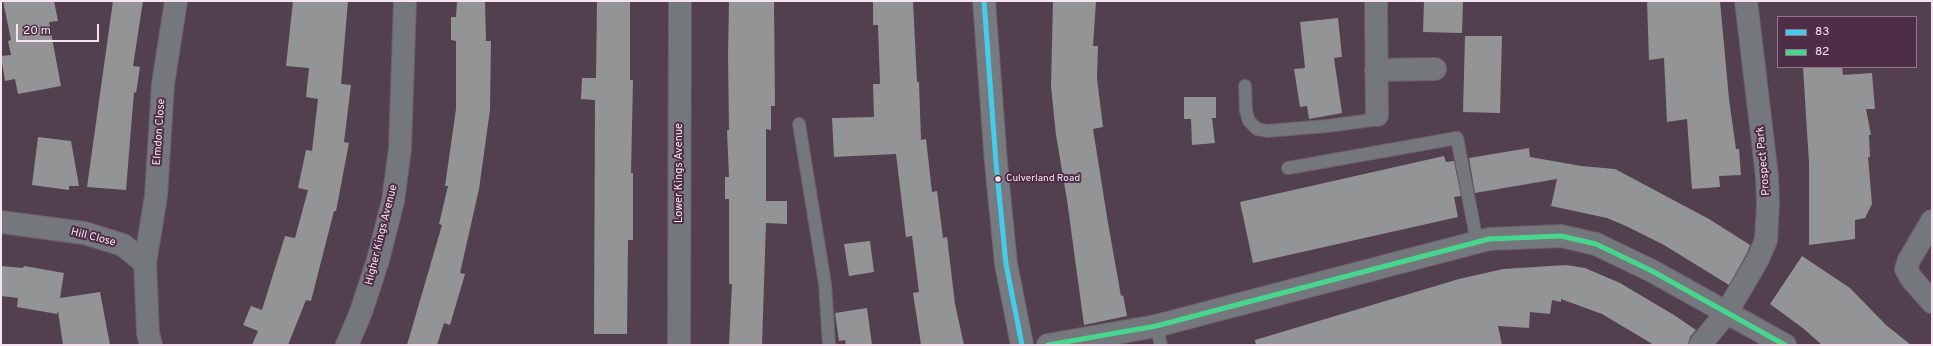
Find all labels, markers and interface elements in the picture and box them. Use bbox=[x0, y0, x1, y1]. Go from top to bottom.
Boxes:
scale bar bbox=[18, 16, 101, 42]
legend bbox=[1777, 16, 1917, 68]
text: 20 m bbox=[23, 23, 51, 39]
text: 83 bbox=[1815, 24, 1830, 40]
text: 82 bbox=[1815, 44, 1829, 60]
street label: Elmdon Close bbox=[151, 98, 169, 166]
street label: Lower Kings Avenue bbox=[673, 123, 687, 223]
street label: Prospect Park bbox=[1754, 126, 1774, 196]
place label: Culverland Road bbox=[1006, 173, 1080, 185]
marker: Culverland Road bbox=[993, 174, 1003, 184]
street label: Higher Kings Avenue bbox=[363, 183, 401, 287]
street label: Hill Close bbox=[69, 226, 117, 250]

